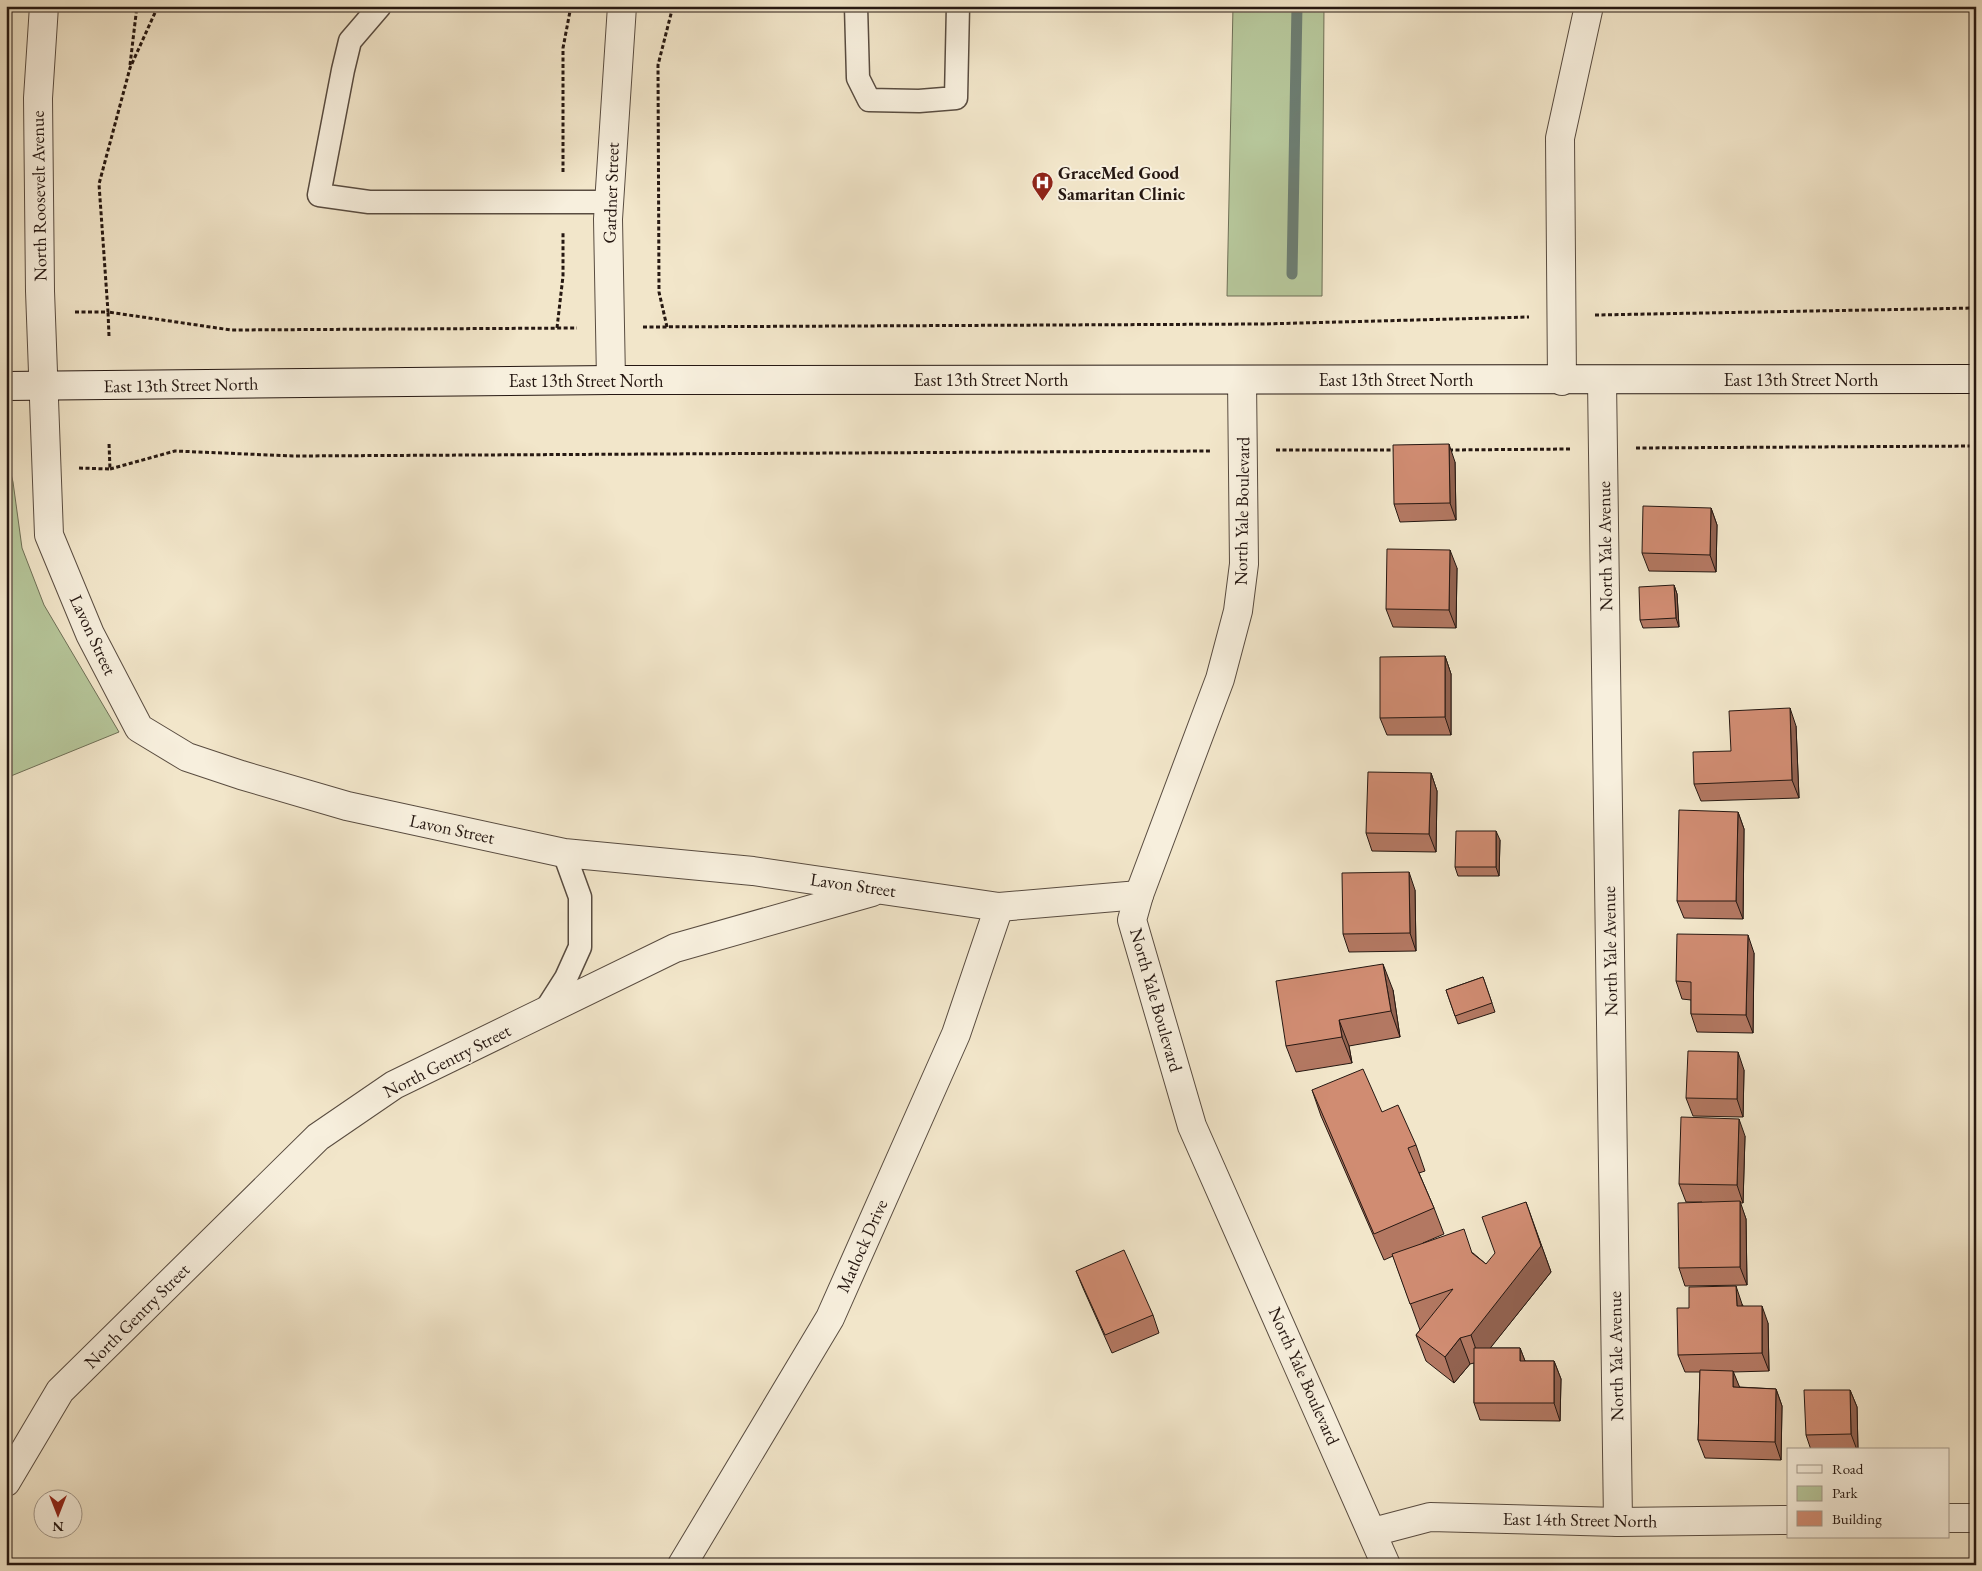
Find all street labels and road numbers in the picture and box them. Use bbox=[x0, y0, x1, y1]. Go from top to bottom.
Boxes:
street label: North Roosevelt Avenue bbox=[26, 110, 51, 282]
street label: Gardner Street bbox=[597, 142, 624, 244]
street label: East 13th Street North bbox=[914, 368, 1069, 391]
street label: East 13th Street North bbox=[1319, 368, 1474, 391]
street label: East 13th Street North bbox=[1724, 368, 1879, 391]
street label: East 13th Street North bbox=[509, 369, 664, 392]
street label: East 13th Street North bbox=[103, 372, 259, 397]
street label: North Yale Boulevard bbox=[1229, 436, 1254, 586]
street label: North Yale Avenue bbox=[1592, 481, 1617, 611]
street label: Lavon Street bbox=[65, 591, 122, 679]
street label: Lavon Street bbox=[407, 808, 497, 849]
street label: Lavon Street bbox=[809, 867, 898, 902]
street label: North Yale Avenue bbox=[1597, 886, 1622, 1016]
street label: North Yale Boulevard bbox=[1125, 925, 1188, 1075]
street label: North Gentry Street bbox=[379, 1018, 515, 1103]
street label: Matlock Drive bbox=[831, 1196, 892, 1296]
street label: North Gentry Street bbox=[79, 1258, 195, 1373]
street label: North Yale Avenue bbox=[1603, 1291, 1628, 1421]
street label: North Yale Boulevard bbox=[1264, 1303, 1346, 1449]
street label: East 14th Street North bbox=[1502, 1507, 1658, 1532]

